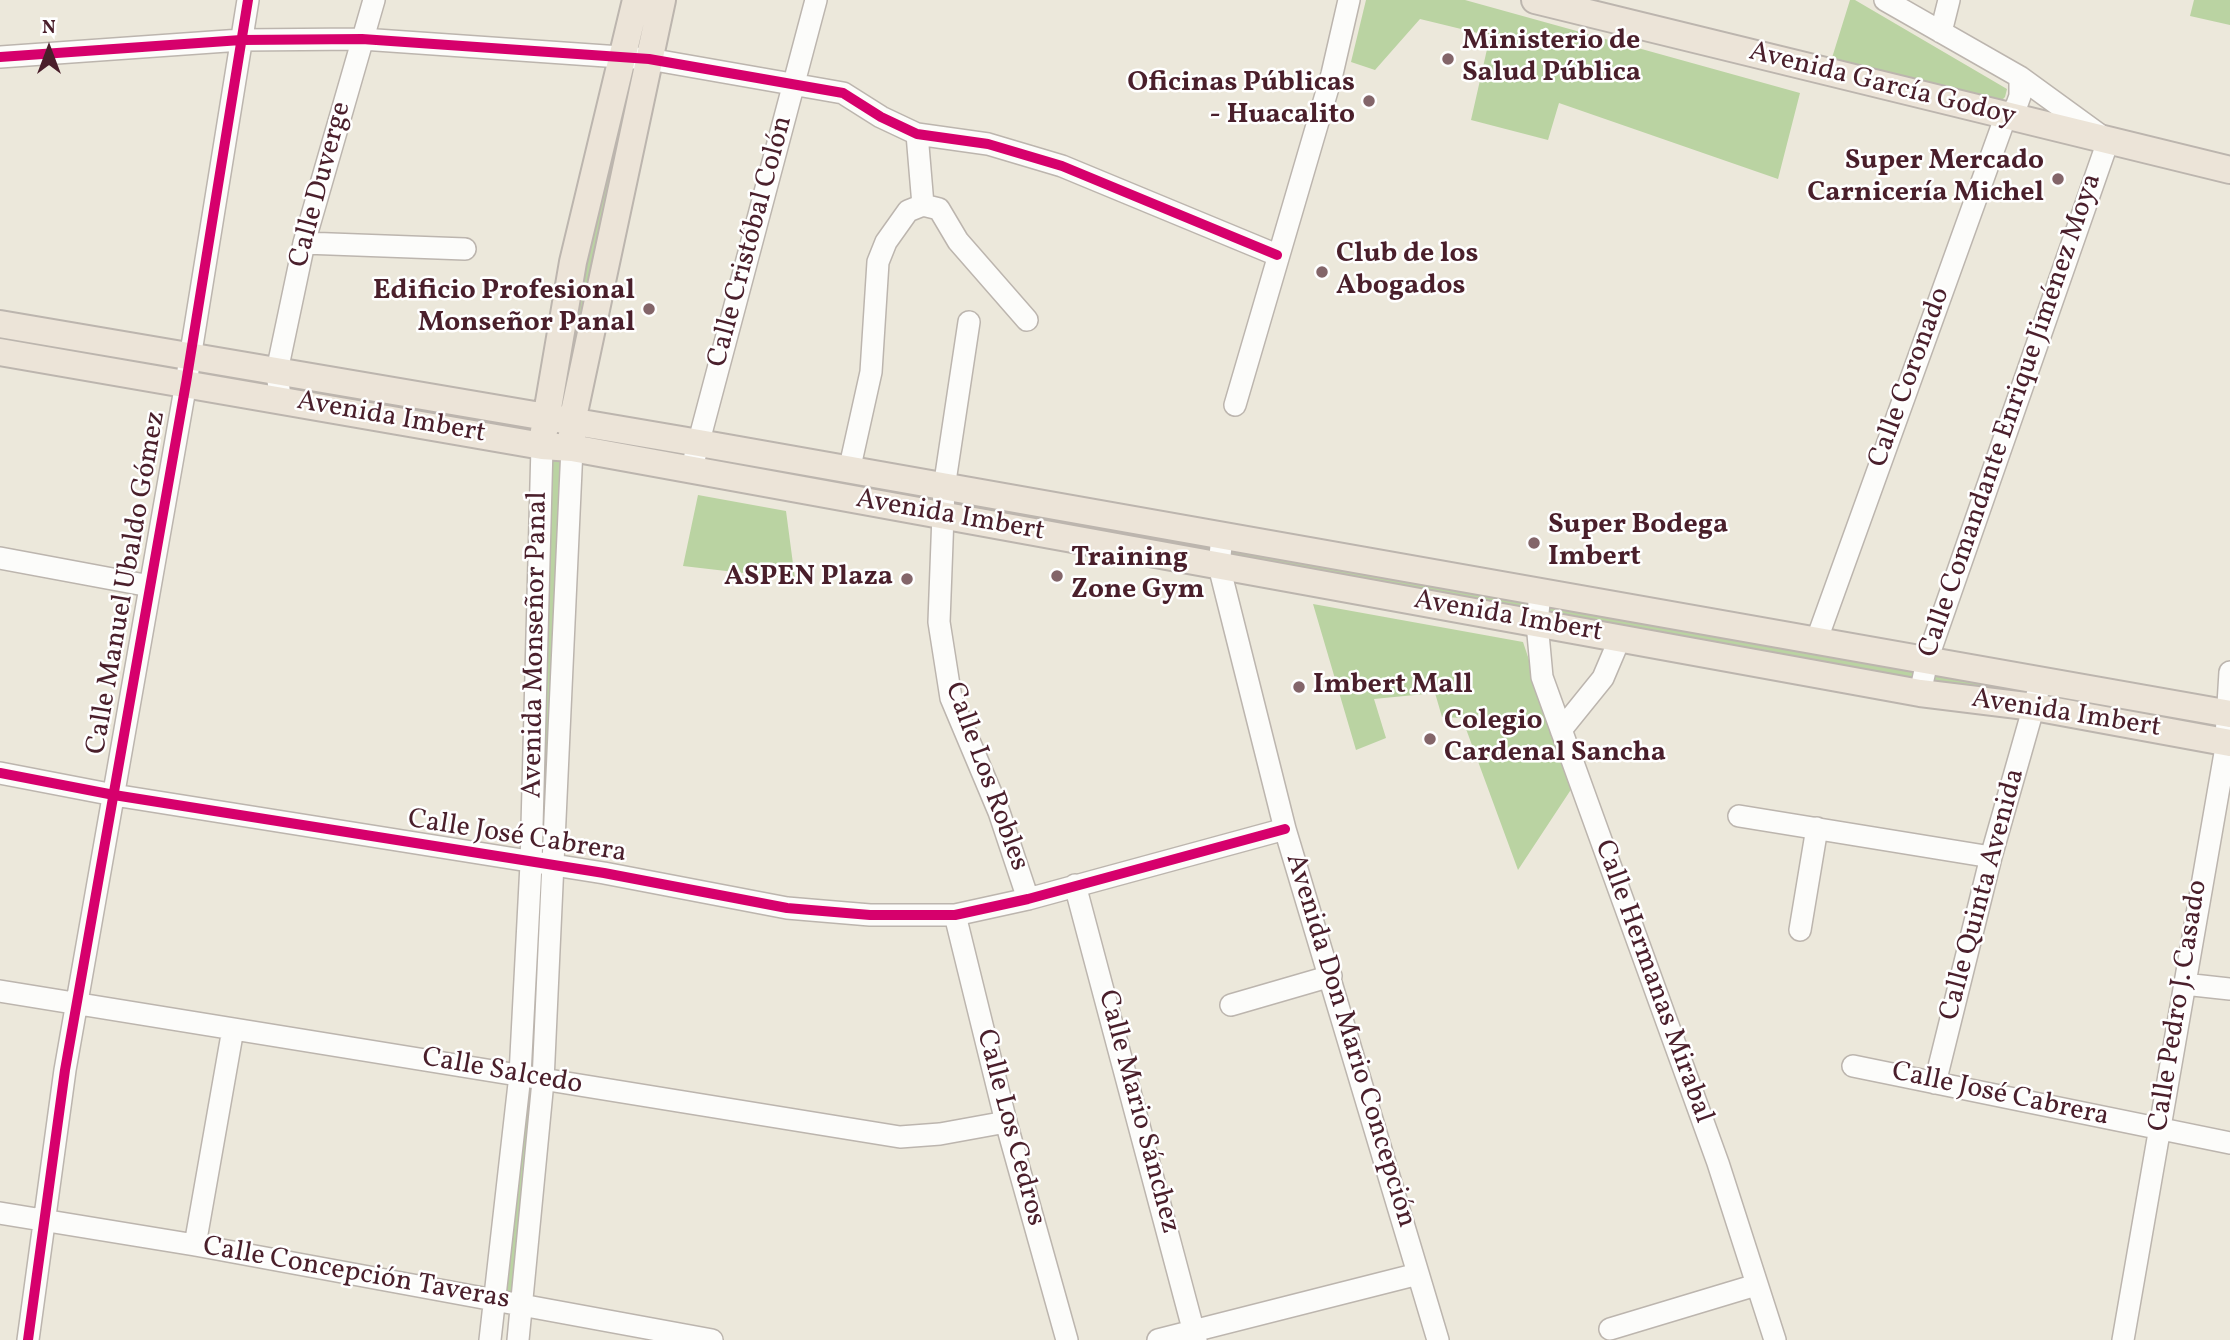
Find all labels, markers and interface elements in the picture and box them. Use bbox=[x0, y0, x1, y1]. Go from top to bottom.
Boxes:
north arrow bbox=[14, 14, 84, 84]
text: N bbox=[42, 15, 56, 41]
place label: Ministerio de Salud Pública bbox=[1462, 26, 1641, 92]
street label: Avenida García Godoy bbox=[1745, 37, 2019, 135]
marker: Ministerio de Salud Pública bbox=[1440, 51, 1456, 67]
place label: Oficinas Públicas - Huacalito bbox=[1127, 68, 1355, 134]
marker: Oficinas Públicas - Huacalito bbox=[1361, 93, 1377, 109]
street label: Calle Duverge bbox=[284, 98, 360, 272]
street label: Calle Cristóbal Colón bbox=[702, 113, 802, 371]
place label: Super Mercado Carnicería Michel bbox=[1807, 146, 2044, 212]
street label: Calle Comandante Enrique Jiménez Moya bbox=[1913, 170, 2111, 662]
marker: Super Mercado Carnicería Michel bbox=[2050, 171, 2066, 187]
place label: Club de los Abogados bbox=[1336, 239, 1478, 305]
marker: Club de los Abogados bbox=[1314, 264, 1330, 280]
place label: Edificio Profesional Monseñor Panal bbox=[373, 276, 635, 342]
street label: Calle Coronado bbox=[1863, 283, 1959, 473]
marker: Edificio Profesional Monseñor Panal bbox=[641, 301, 657, 317]
street label: Avenida Imbert bbox=[294, 386, 488, 452]
street label: Calle Manuel Ubaldo Gómez bbox=[81, 409, 175, 757]
street label: Avenida Imbert bbox=[853, 484, 1047, 550]
street label: Avenida Monseñor Panal bbox=[518, 491, 556, 799]
place label: Super Bodega Imbert bbox=[1548, 510, 1728, 576]
marker: Super Bodega Imbert bbox=[1526, 535, 1542, 551]
place label: Training Zone Gym bbox=[1071, 543, 1205, 609]
place label: ASPEN Plaza bbox=[724, 562, 893, 596]
marker: Training Zone Gym bbox=[1049, 568, 1065, 584]
marker: ASPEN Plaza bbox=[899, 571, 915, 587]
street label: Avenida Imbert bbox=[1411, 585, 1605, 651]
place label: Imbert Mall bbox=[1313, 670, 1473, 704]
street label: Calle Los Robles bbox=[935, 678, 1035, 876]
marker: Imbert Mall bbox=[1291, 679, 1307, 695]
street label: Avenida Imbert bbox=[1969, 683, 2163, 747]
place label: Colegio Cardenal Sancha bbox=[1444, 706, 1666, 772]
marker: Colegio Cardenal Sancha bbox=[1422, 731, 1438, 747]
street label: Calle Quinta Avenida bbox=[1934, 765, 2034, 1025]
street label: Calle José Cabrera bbox=[405, 804, 629, 872]
street label: Calle Hermanas Mirabal bbox=[1585, 836, 1719, 1128]
street label: Avenida Don Mario Concepción bbox=[1276, 850, 1422, 1232]
street label: Calle Pedro J. Casado bbox=[2144, 878, 2216, 1134]
street label: Calle Mario Sánchez bbox=[1088, 987, 1186, 1237]
street label: Calle Los Cedros bbox=[967, 1026, 1051, 1230]
street label: Calle Salcedo bbox=[419, 1042, 585, 1104]
street label: Calle José Cabrera bbox=[1888, 1057, 2112, 1135]
street label: Calle Concepción Taveras bbox=[200, 1231, 512, 1319]

